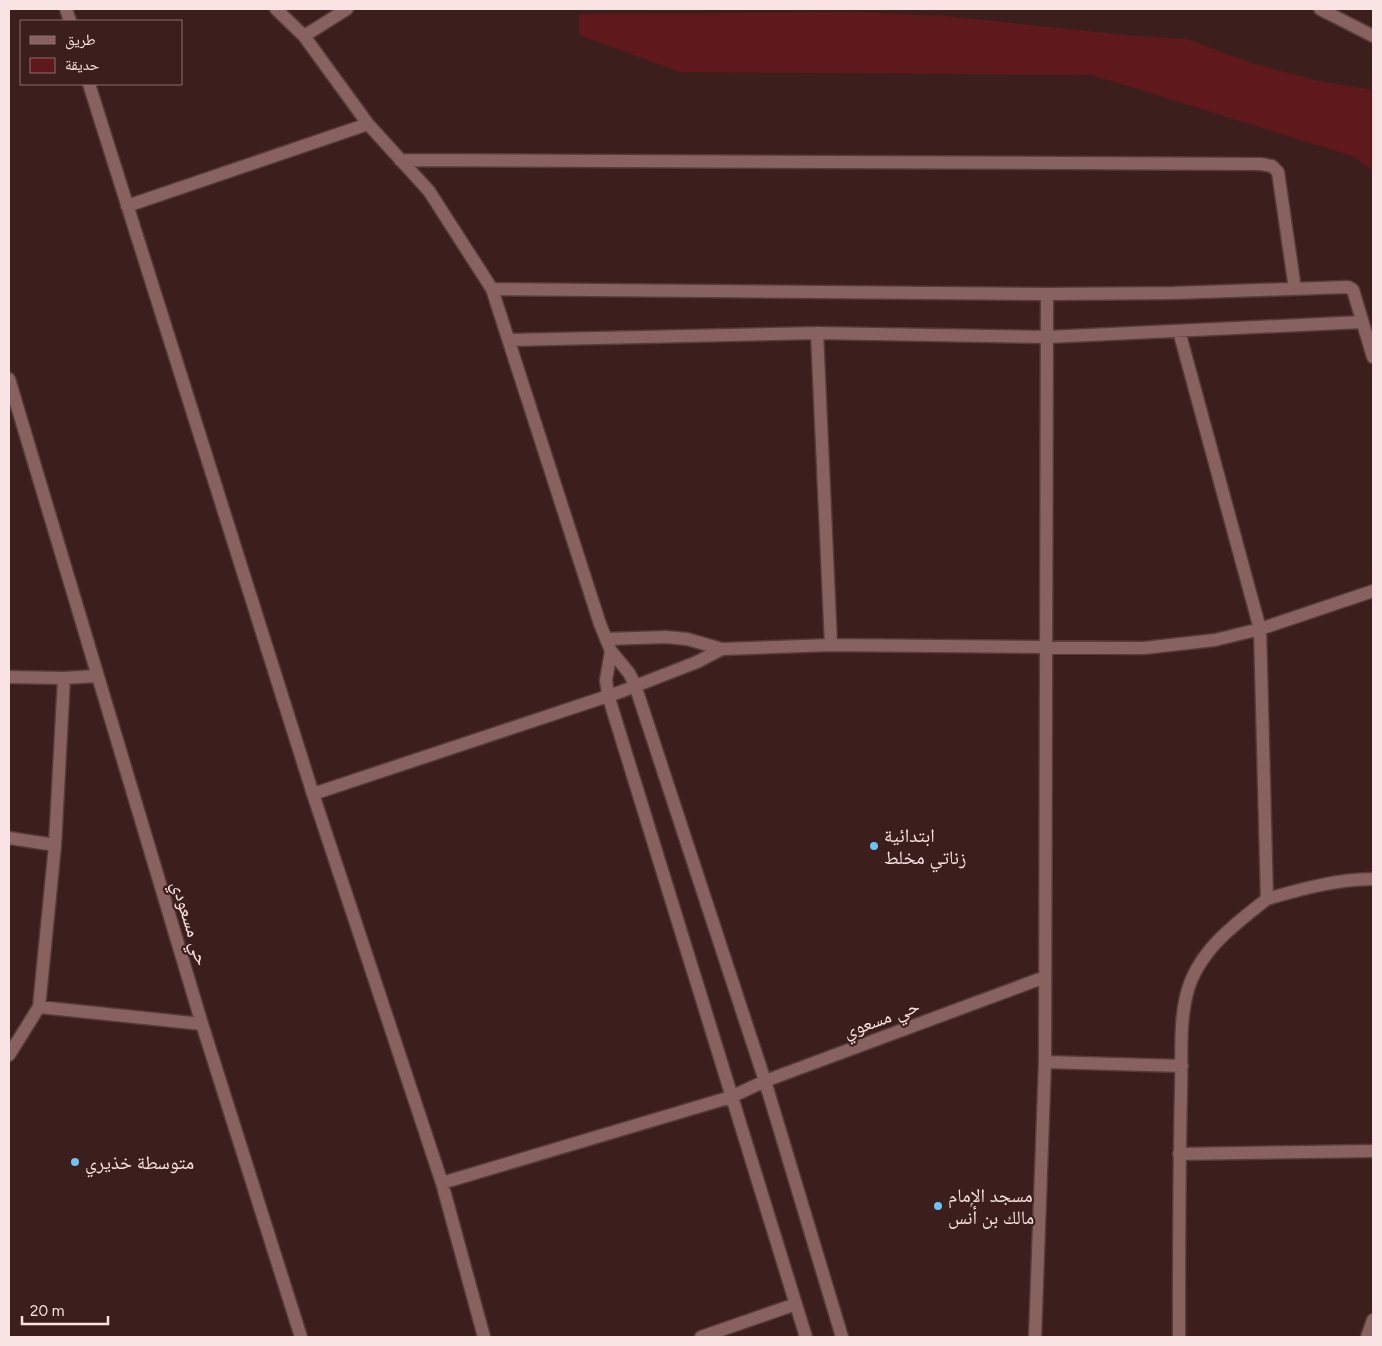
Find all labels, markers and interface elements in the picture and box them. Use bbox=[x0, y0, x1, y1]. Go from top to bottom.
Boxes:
legend bbox=[20, 20, 182, 85]
text: طريق bbox=[65, 31, 96, 50]
text: حديقة bbox=[65, 56, 100, 74]
place label: ابتدائية زناتي مخلط bbox=[884, 824, 966, 873]
marker: ابتدائية زناتي مخلط bbox=[868, 840, 880, 852]
street label: حي مسعودي bbox=[163, 878, 214, 969]
street label: حي مسعوي bbox=[840, 994, 924, 1046]
place label: متوسطة خذيري bbox=[85, 1151, 194, 1178]
marker: متوسطة خذيري bbox=[69, 1156, 81, 1168]
place label: مسجد الإمام مالك بن أنس bbox=[948, 1184, 1034, 1229]
marker: مسجد الإمام مالك بن أنس bbox=[932, 1200, 944, 1212]
scale bar bbox=[22, 1294, 109, 1326]
text: 20 m bbox=[30, 1302, 64, 1320]

